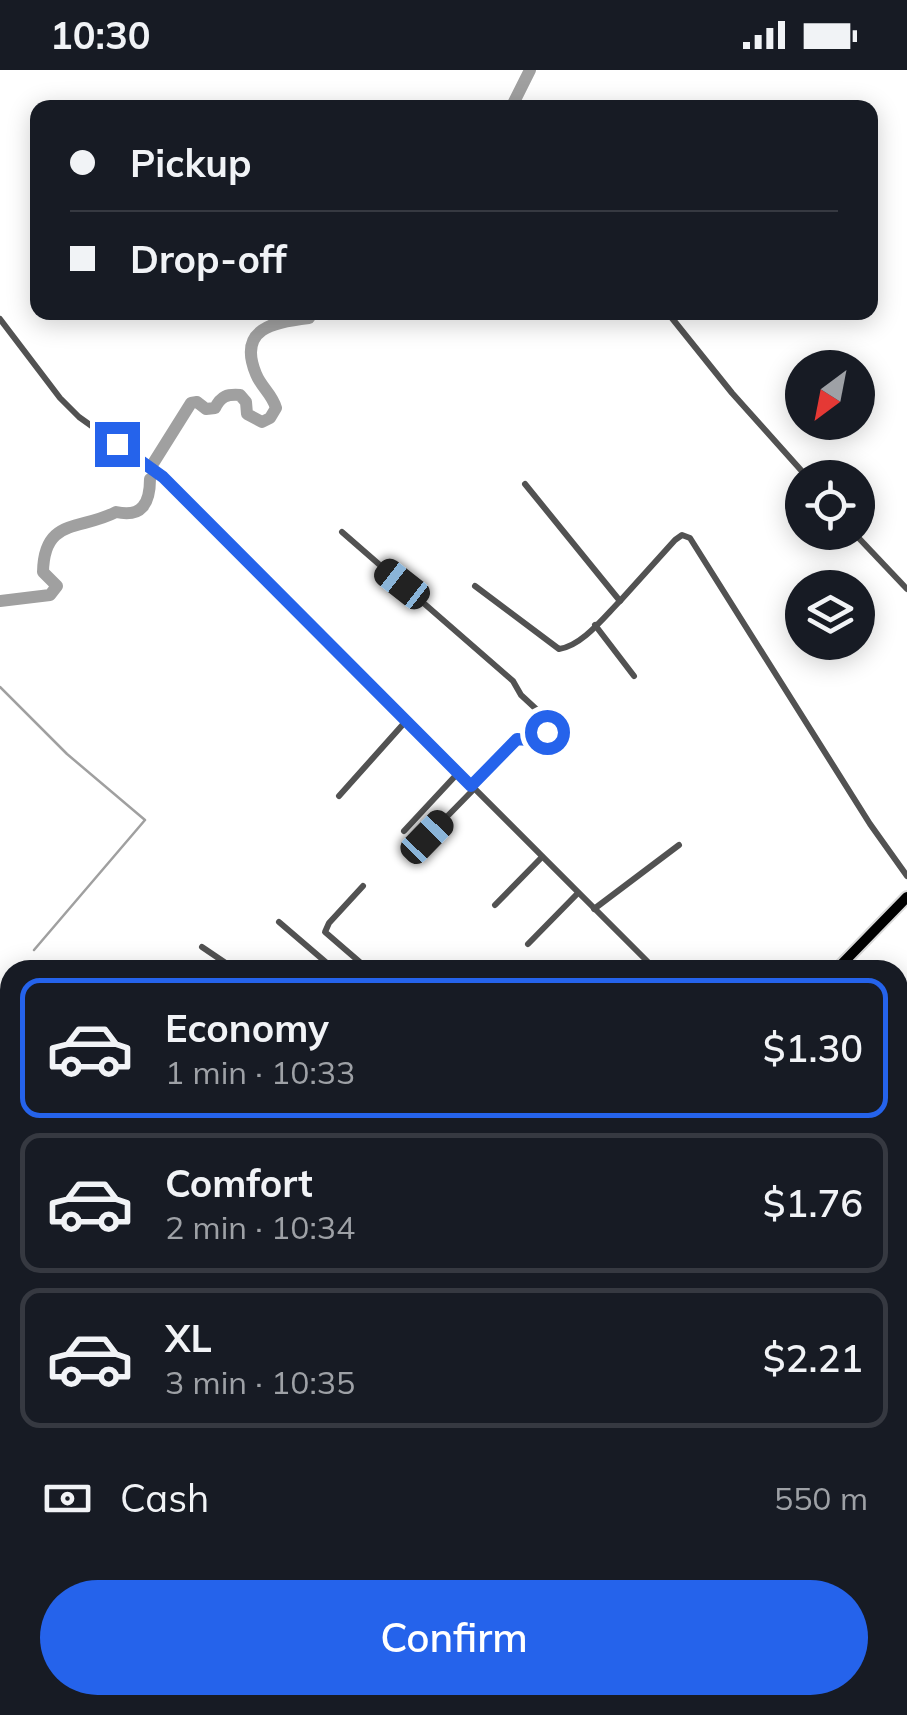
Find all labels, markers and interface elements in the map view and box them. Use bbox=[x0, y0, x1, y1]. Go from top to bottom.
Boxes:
text: 10:30 bbox=[50, 11, 151, 59]
text: Pickup bbox=[130, 139, 252, 187]
text: Drop-off bbox=[130, 235, 287, 283]
north arrow bbox=[785, 350, 875, 440]
map controls bbox=[785, 350, 875, 660]
route end bbox=[95, 422, 140, 467]
button: locate bbox=[785, 460, 875, 550]
car bbox=[369, 554, 435, 614]
button: layers bbox=[785, 570, 875, 660]
route start bbox=[525, 710, 570, 755]
car bbox=[395, 805, 459, 869]
icon: car bbox=[45, 1003, 135, 1093]
text: Economy bbox=[165, 1004, 329, 1052]
text: $1.30 bbox=[763, 1024, 863, 1072]
text: 1 min · 10:33 bbox=[165, 1052, 355, 1092]
icon: car bbox=[45, 1158, 135, 1248]
text: Comfort bbox=[165, 1159, 313, 1207]
text: $1.76 bbox=[763, 1179, 863, 1227]
text: 2 min · 10:34 bbox=[165, 1207, 355, 1247]
icon: car bbox=[45, 1313, 135, 1403]
text: XL bbox=[165, 1314, 212, 1362]
text: $2.21 bbox=[763, 1334, 863, 1382]
text: 3 min · 10:35 bbox=[165, 1362, 355, 1402]
icon: cash bbox=[40, 1471, 95, 1526]
text: Cash bbox=[120, 1474, 209, 1522]
text: 550 m bbox=[774, 1478, 868, 1518]
button: Confirm bbox=[40, 1580, 868, 1695]

